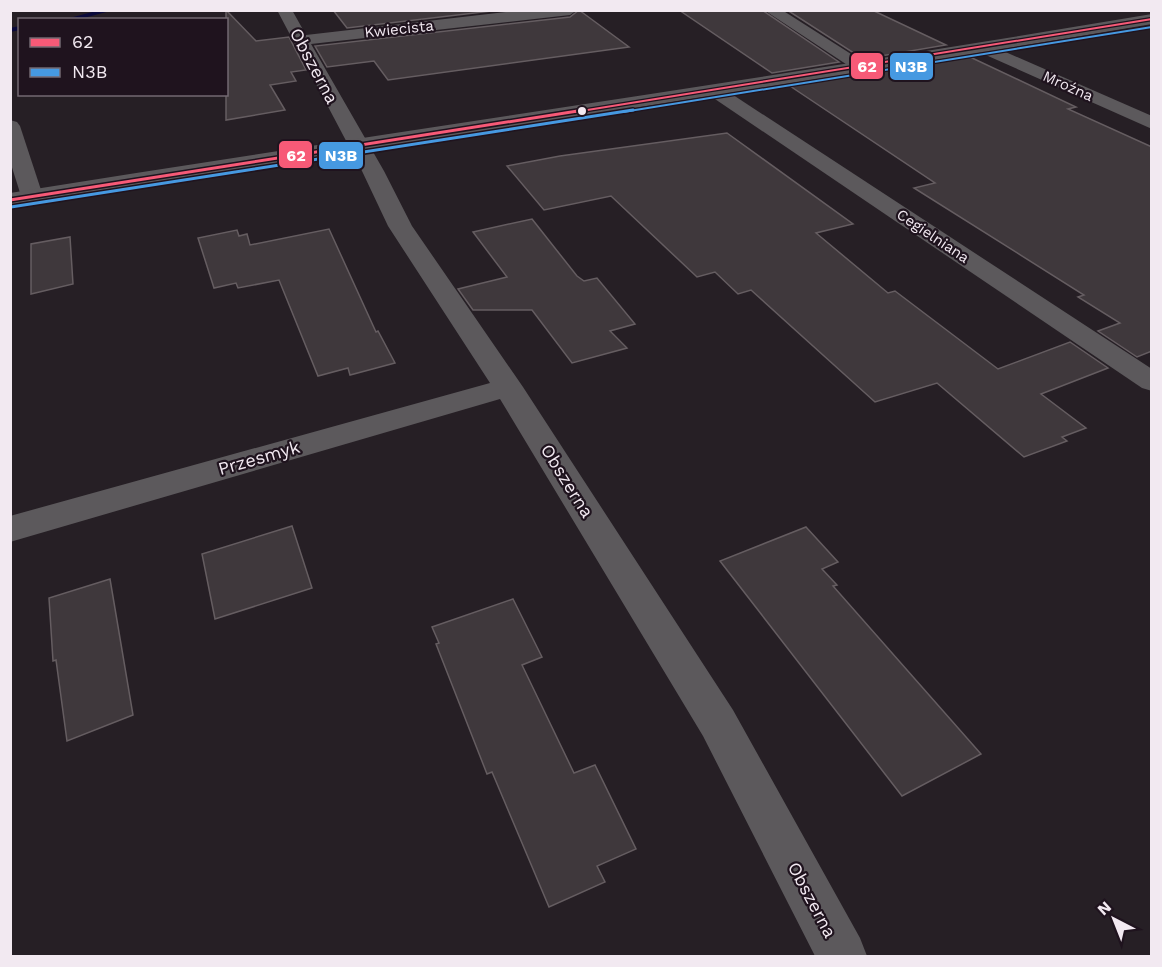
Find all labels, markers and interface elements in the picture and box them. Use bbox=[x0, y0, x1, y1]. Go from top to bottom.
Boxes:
street label: Kwiecista bbox=[363, 16, 435, 42]
legend bbox=[18, 18, 228, 96]
street label: Obszerna bbox=[286, 24, 343, 107]
text: 62 bbox=[72, 31, 93, 52]
line badge: 62 bbox=[850, 52, 884, 80]
line badge: N3B bbox=[889, 52, 934, 81]
text: 62 bbox=[857, 57, 877, 76]
text: N3B bbox=[895, 57, 927, 76]
text: N3B bbox=[72, 61, 107, 82]
street label: Mroźna bbox=[1040, 67, 1096, 105]
unlabelled marker bbox=[576, 105, 588, 117]
line badge: 62 bbox=[278, 140, 313, 169]
line badge: N3B bbox=[318, 141, 364, 170]
text: 62 bbox=[286, 146, 306, 165]
text: N3B bbox=[325, 146, 357, 165]
street label: Cegielniana bbox=[893, 205, 973, 267]
street label: Przesmyk bbox=[216, 436, 302, 479]
street label: Obszerna bbox=[537, 440, 598, 521]
street label: Obszerna bbox=[784, 858, 841, 941]
north arrow bbox=[1084, 889, 1144, 949]
text: N bbox=[1094, 897, 1115, 919]

